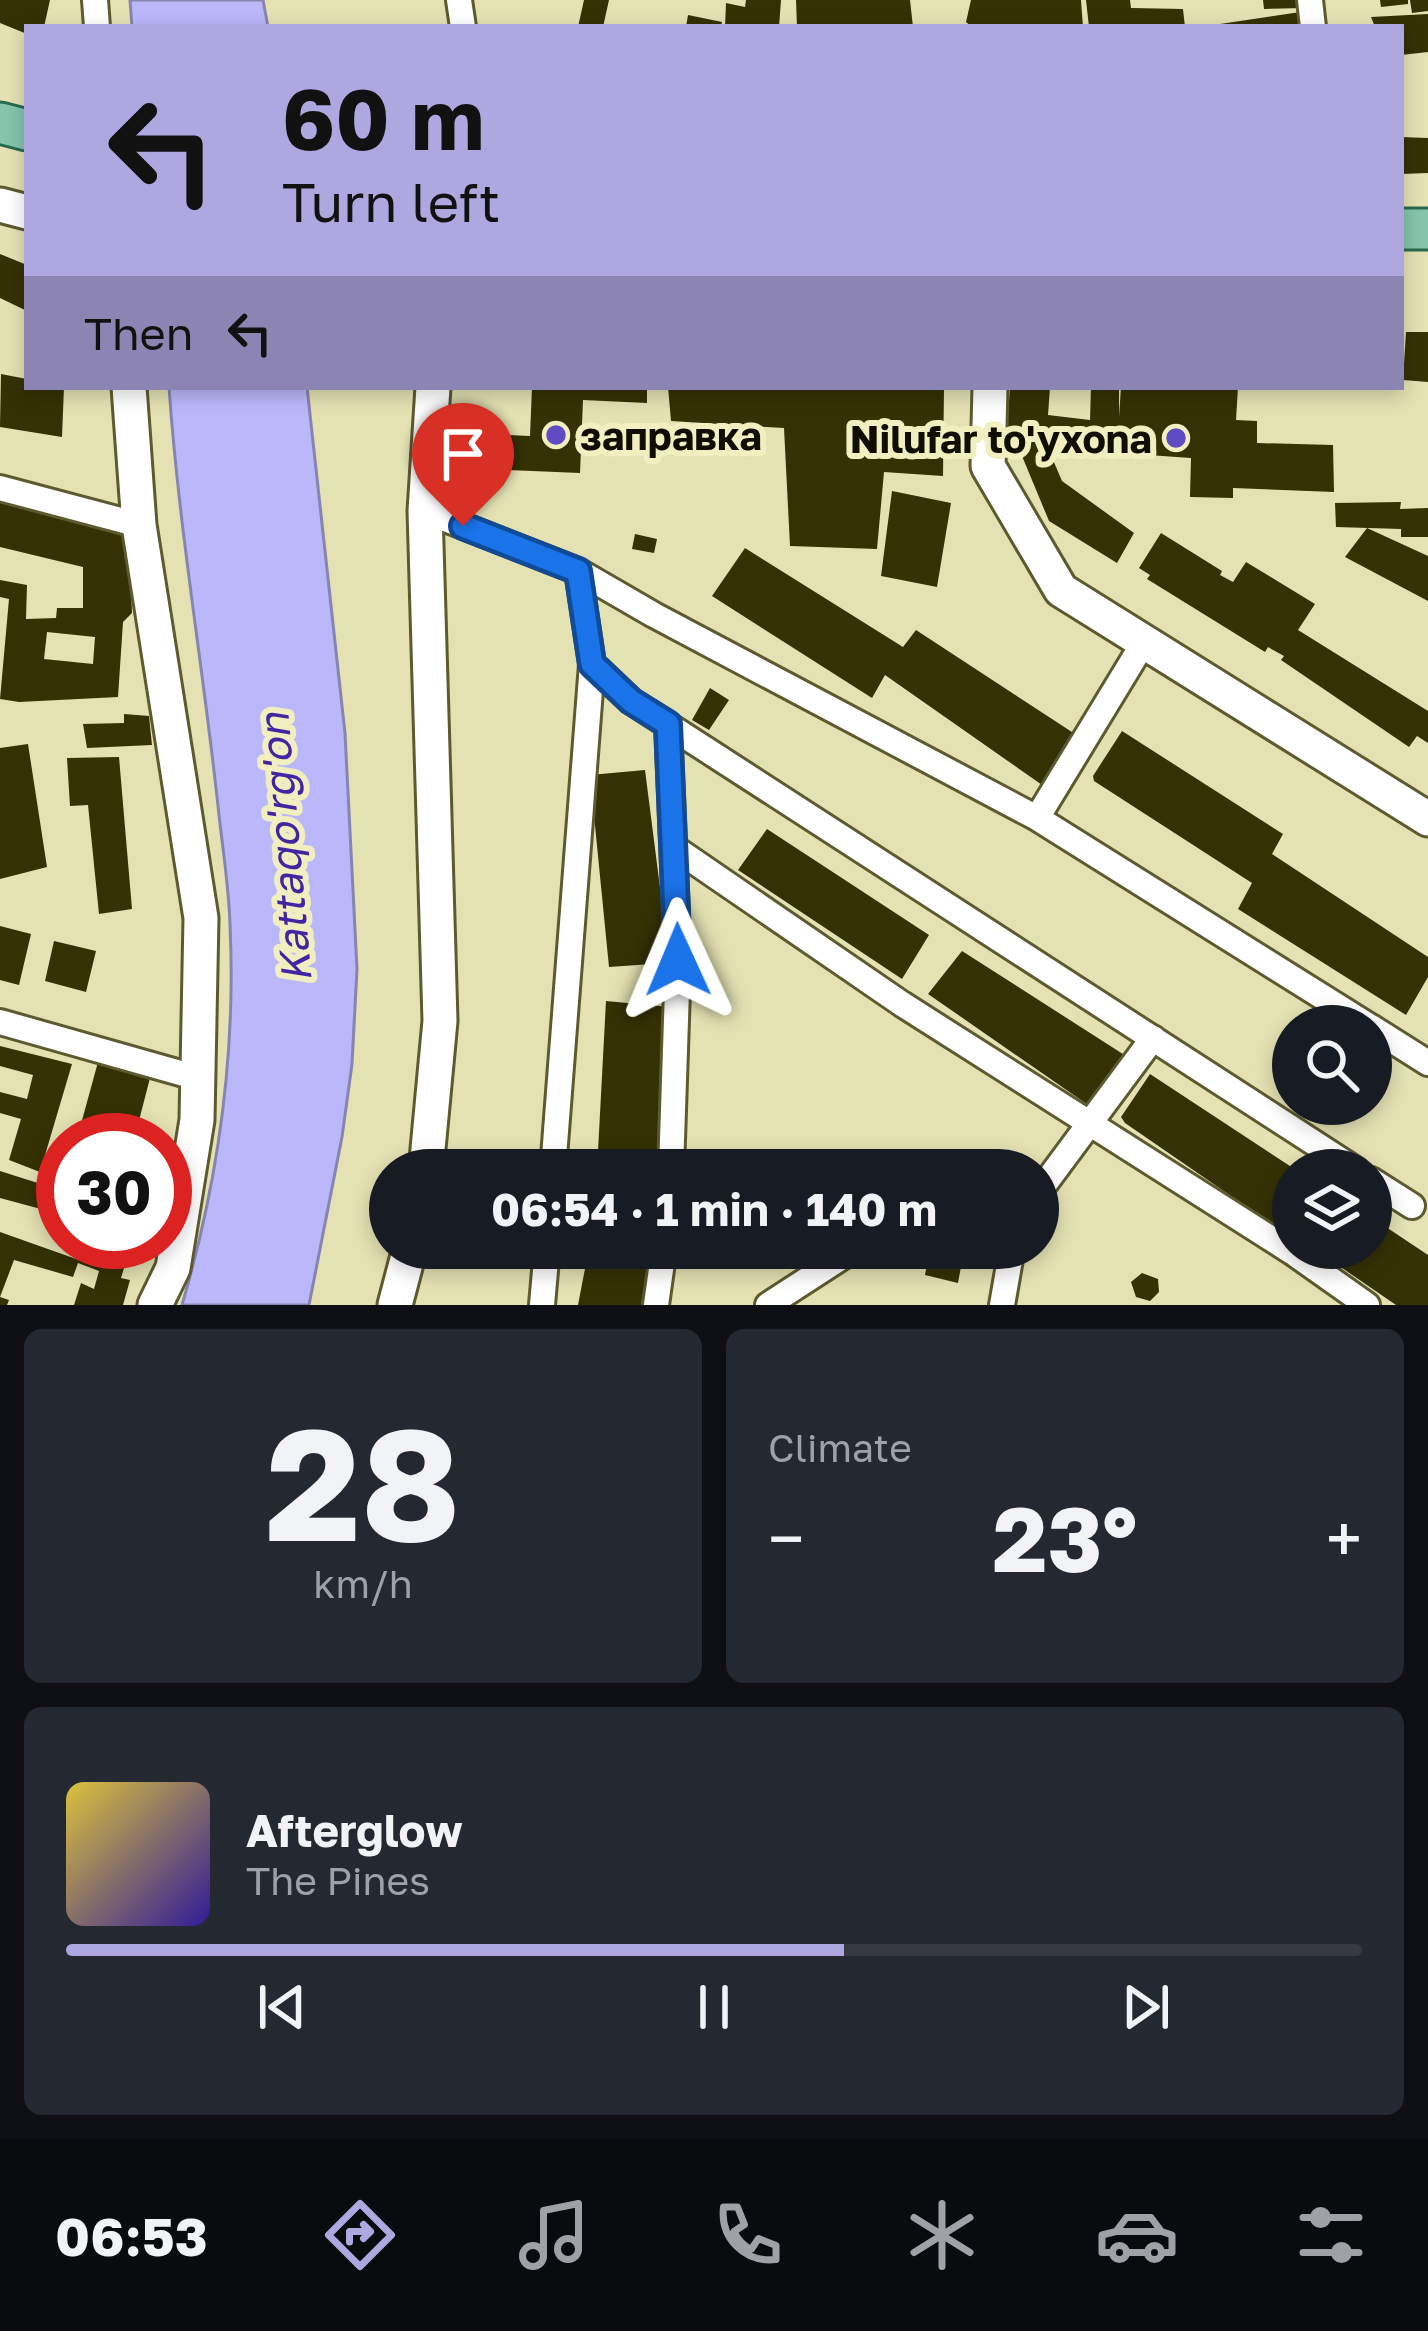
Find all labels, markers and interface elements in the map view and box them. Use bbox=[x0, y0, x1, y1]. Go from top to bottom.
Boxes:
text: 60 m bbox=[282, 68, 484, 168]
icon: left bbox=[84, 72, 240, 228]
text: Turn left bbox=[282, 169, 500, 234]
icon: left bbox=[217, 300, 283, 366]
text: Then bbox=[84, 306, 193, 360]
pin bbox=[412, 403, 514, 526]
place label: заправка bbox=[580, 412, 762, 459]
place label: Nilufar to'yxona bbox=[850, 415, 1152, 462]
icon: arrive bbox=[430, 421, 496, 487]
marker: заправка bbox=[543, 422, 569, 448]
marker: Nilufar to'yxona bbox=[1163, 425, 1189, 451]
water label: Kattaqo'rg'on bbox=[247, 709, 321, 985]
position arrow bbox=[615, 897, 741, 1023]
map controls bbox=[1272, 1005, 1392, 1269]
button: search bbox=[1272, 1005, 1392, 1125]
speed limit sign: 30 bbox=[36, 1113, 192, 1269]
button: layers bbox=[1272, 1149, 1392, 1269]
text: 06:54 · 1 min · 140 m bbox=[491, 1182, 937, 1236]
text: 28 bbox=[266, 1388, 461, 1575]
text: Climate bbox=[768, 1424, 912, 1471]
text: 23° bbox=[993, 1484, 1137, 1592]
text: − bbox=[768, 1498, 804, 1578]
text: + bbox=[1326, 1498, 1362, 1578]
text: km/h bbox=[313, 1560, 413, 1607]
text: Afterglow bbox=[246, 1803, 463, 1857]
text: The Pines bbox=[246, 1857, 430, 1904]
icon: previous bbox=[249, 1974, 315, 2040]
icon: pause bbox=[681, 1974, 747, 2040]
icon: next bbox=[1113, 1974, 1179, 2040]
icon: directions bbox=[318, 2193, 402, 2277]
icon: music bbox=[512, 2193, 596, 2277]
icon: phone bbox=[706, 2193, 790, 2277]
icon: climate bbox=[900, 2193, 984, 2277]
icon: car bbox=[1095, 2193, 1179, 2277]
icon: filters bbox=[1289, 2193, 1373, 2277]
text: 06:53 bbox=[55, 2203, 208, 2268]

